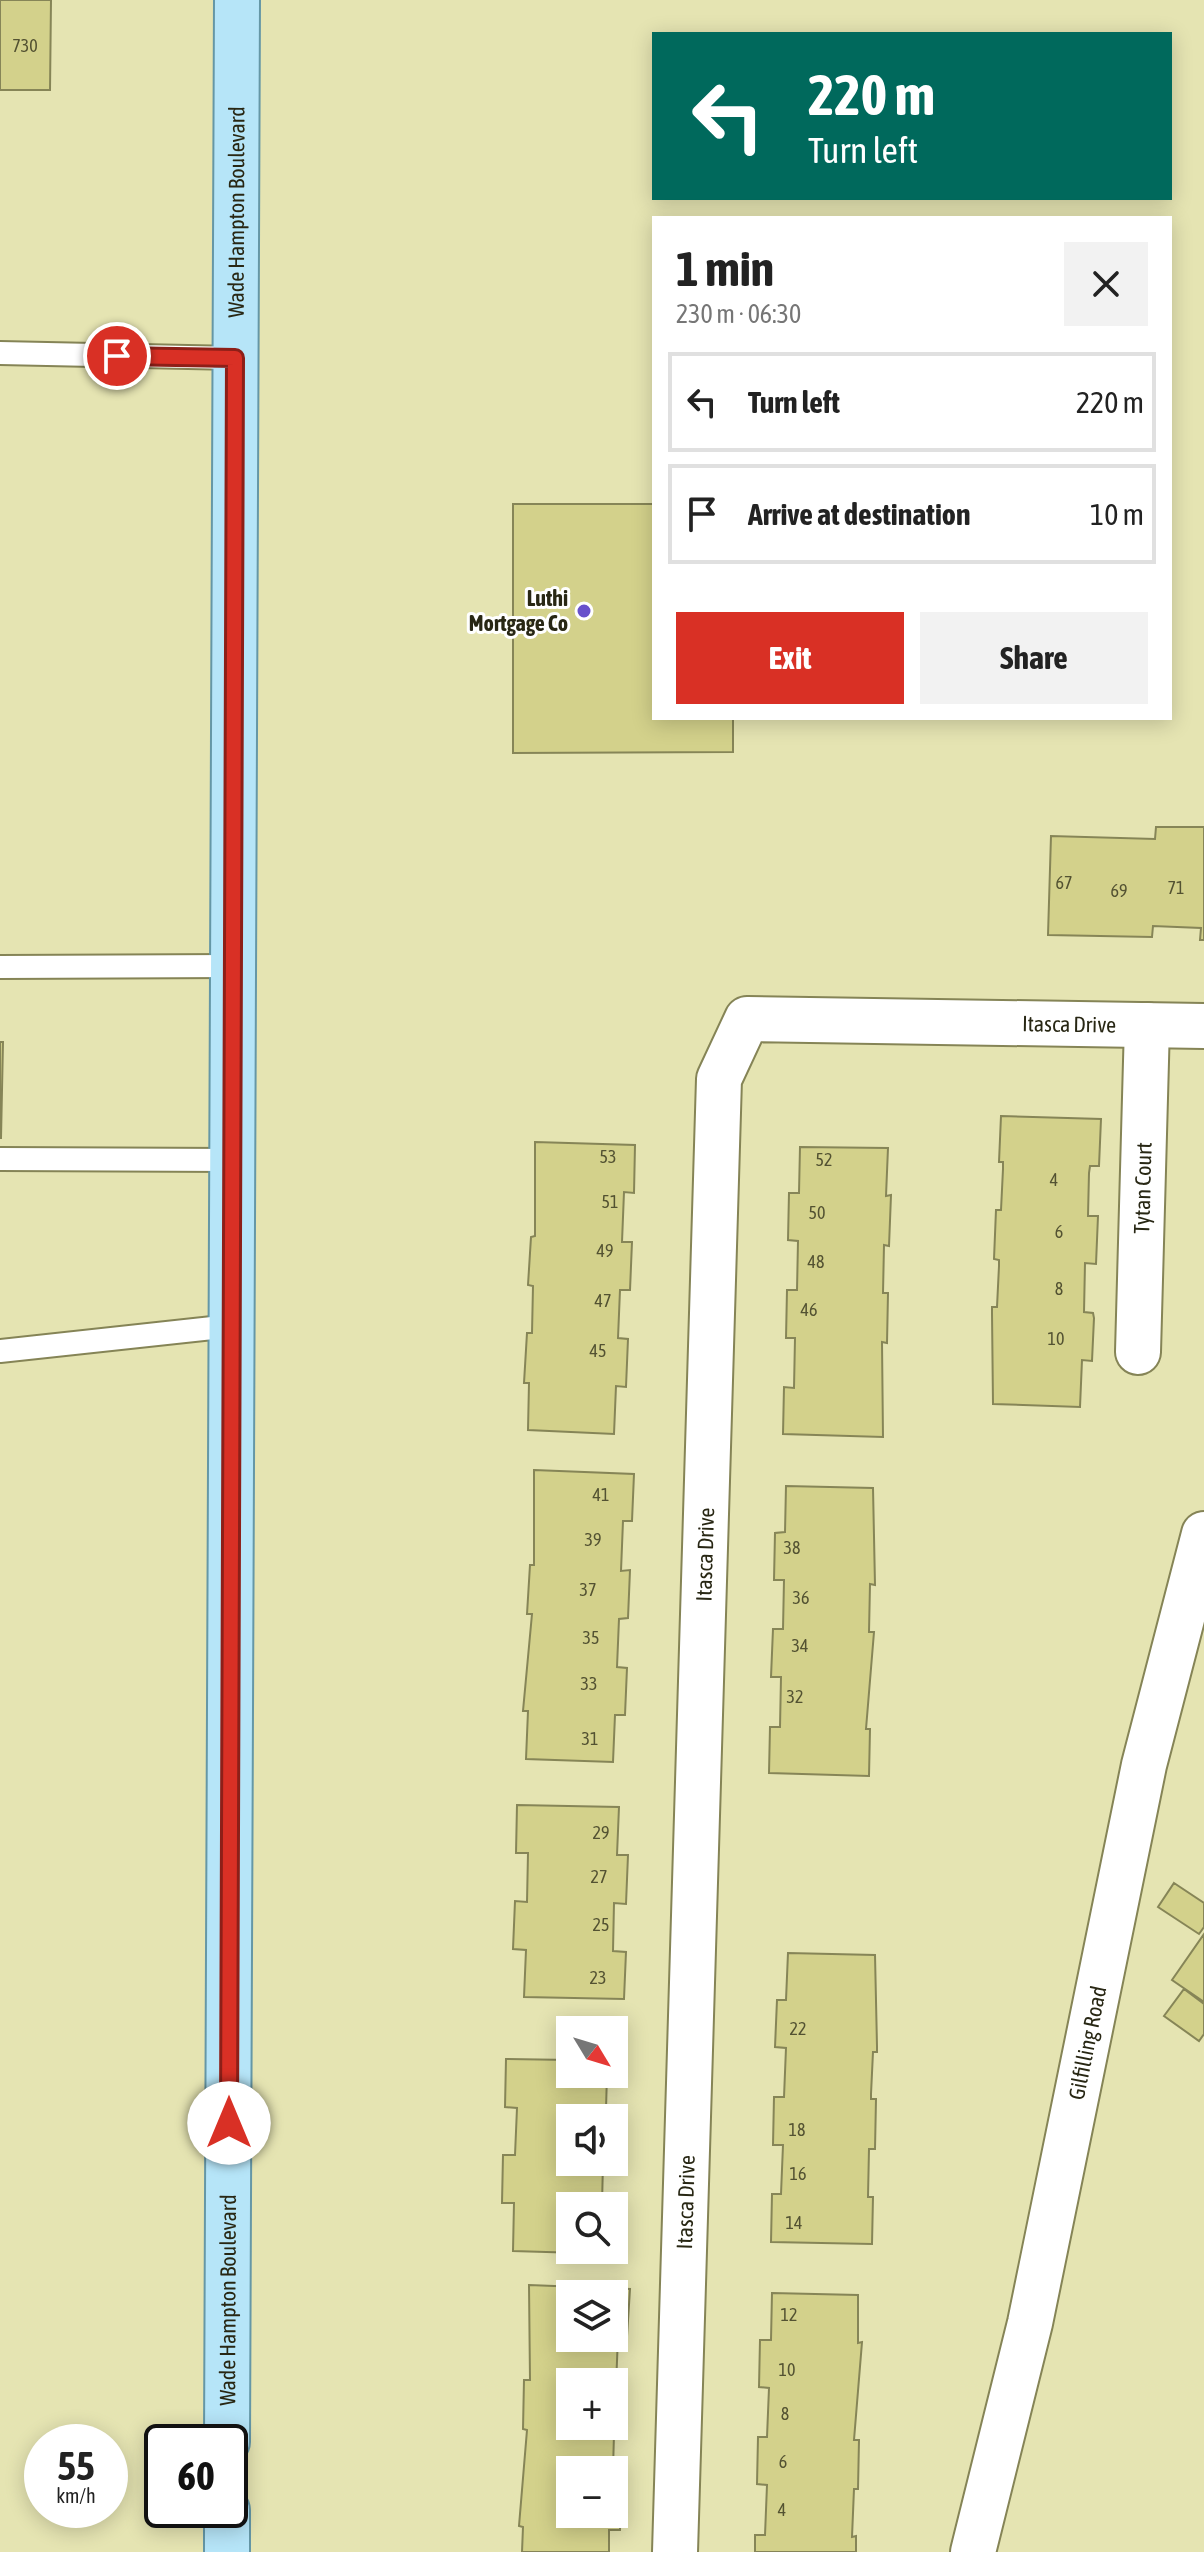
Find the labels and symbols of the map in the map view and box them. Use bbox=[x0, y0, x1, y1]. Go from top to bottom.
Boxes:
house number: 730 bbox=[12, 35, 38, 56]
street label: Wade Hampton Boulevard bbox=[223, 106, 250, 318]
pin bbox=[83, 322, 151, 390]
place label: Luthi Mortgage Co bbox=[469, 585, 568, 636]
marker: Luthi Mortgage Co bbox=[575, 602, 593, 620]
house number: 67 bbox=[1056, 872, 1072, 893]
house number: 71 bbox=[1168, 877, 1184, 898]
house number: 69 bbox=[1111, 880, 1127, 901]
street label: Itasca Drive bbox=[1022, 1010, 1116, 1038]
street label: Tytan Court bbox=[1128, 1142, 1157, 1234]
house number: 53 bbox=[600, 1146, 616, 1167]
house number: 52 bbox=[816, 1149, 832, 1170]
house number: 4 bbox=[1050, 1169, 1058, 1190]
house number: 51 bbox=[602, 1191, 618, 1212]
house number: 50 bbox=[809, 1202, 825, 1223]
house number: 6 bbox=[1055, 1221, 1063, 1242]
house number: 49 bbox=[597, 1240, 613, 1261]
house number: 48 bbox=[808, 1251, 824, 1272]
house number: 8 bbox=[1055, 1278, 1063, 1299]
house number: 47 bbox=[595, 1290, 611, 1311]
house number: 46 bbox=[801, 1299, 817, 1320]
house number: 10 bbox=[1048, 1328, 1064, 1349]
house number: 45 bbox=[590, 1340, 606, 1361]
house number: 41 bbox=[593, 1484, 609, 1505]
street label: Itasca Drive bbox=[690, 1507, 719, 1602]
house number: 39 bbox=[585, 1529, 601, 1550]
house number: 38 bbox=[784, 1537, 800, 1558]
house number: 37 bbox=[580, 1579, 596, 1600]
house number: 36 bbox=[793, 1587, 809, 1608]
house number: 35 bbox=[583, 1627, 599, 1648]
house number: 34 bbox=[792, 1635, 808, 1656]
house number: 33 bbox=[581, 1673, 597, 1694]
house number: 32 bbox=[787, 1686, 803, 1707]
house number: 31 bbox=[582, 1728, 598, 1749]
house number: 29 bbox=[593, 1822, 609, 1843]
house number: 27 bbox=[591, 1866, 607, 1887]
house number: 25 bbox=[593, 1914, 609, 1935]
house number: 23 bbox=[590, 1967, 606, 1988]
street label: Gilfilling Road bbox=[1063, 1984, 1112, 2102]
north arrow bbox=[556, 2016, 628, 2088]
house number: 22 bbox=[790, 2018, 806, 2039]
position arrow bbox=[187, 2081, 271, 2165]
house number: 18 bbox=[789, 2119, 805, 2140]
street label: Itasca Drive bbox=[671, 2155, 700, 2250]
house number: 16 bbox=[790, 2163, 806, 2184]
street label: Wade Hampton Boulevard bbox=[214, 2194, 241, 2406]
house number: 14 bbox=[786, 2212, 802, 2233]
house number: 12 bbox=[781, 2304, 797, 2325]
house number: 10 bbox=[779, 2359, 795, 2380]
house number: 8 bbox=[781, 2403, 789, 2424]
speed limit sign: 60 bbox=[144, 2424, 248, 2528]
house number: 6 bbox=[779, 2451, 787, 2472]
house number: 4 bbox=[778, 2499, 786, 2520]

